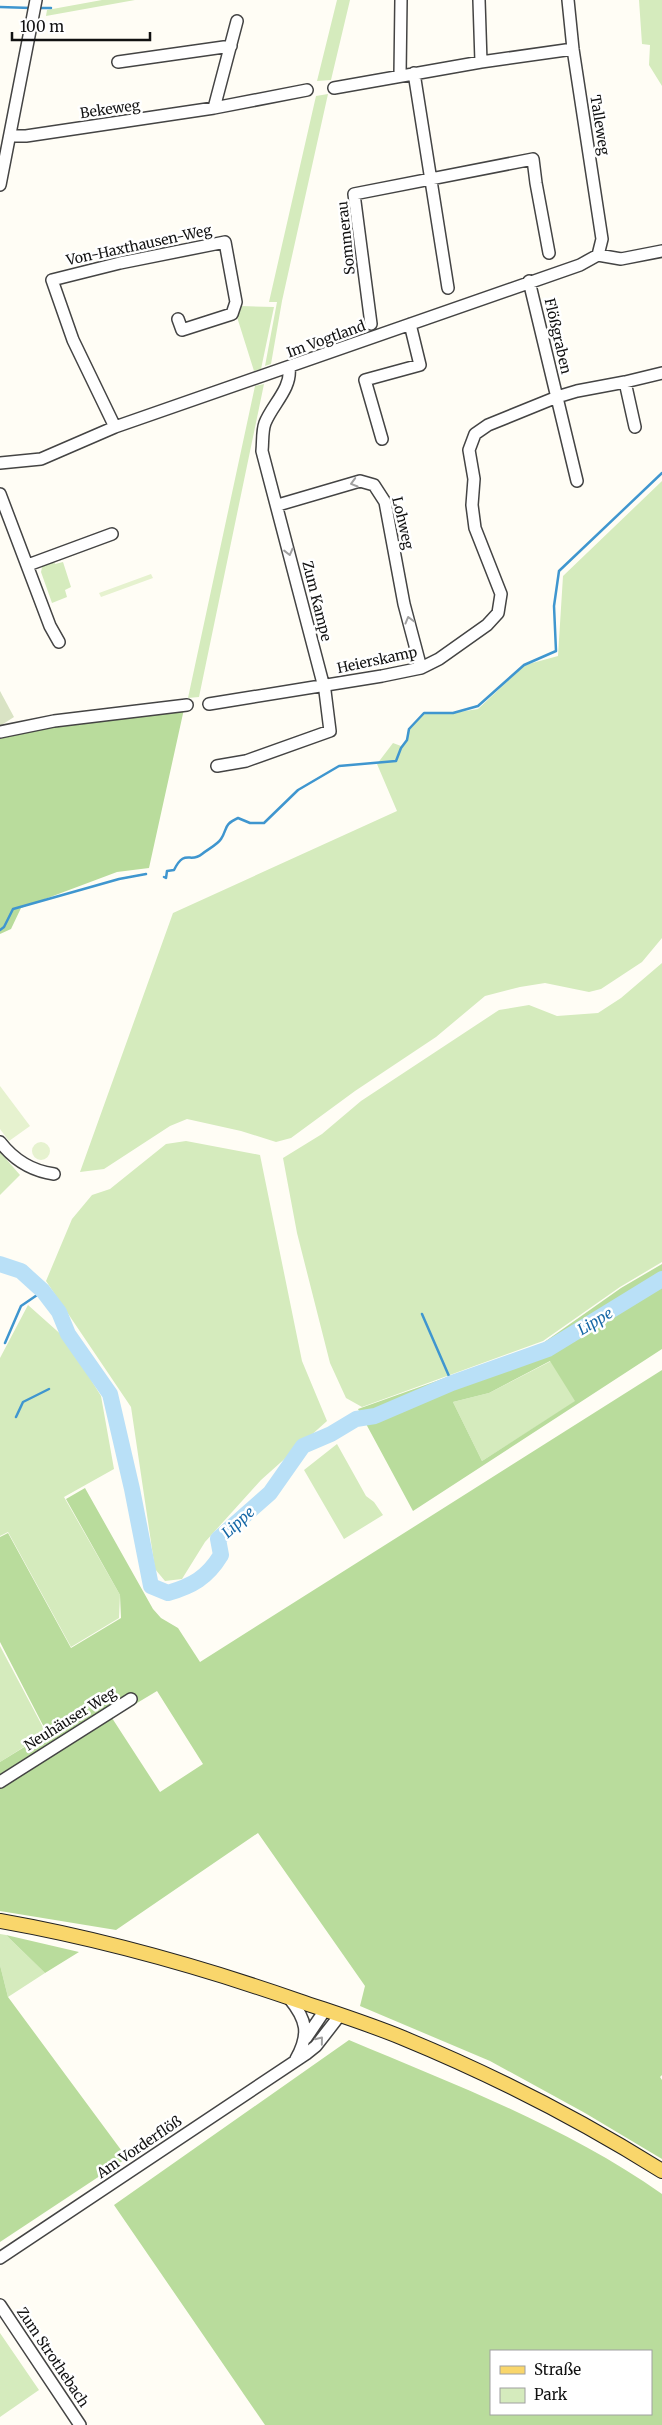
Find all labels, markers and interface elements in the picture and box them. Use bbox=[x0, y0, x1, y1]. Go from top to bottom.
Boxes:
scale bar bbox=[12, 10, 150, 42]
text: 100 m bbox=[20, 17, 64, 36]
street label: Talleweg bbox=[586, 94, 614, 157]
street label: Bekeweg bbox=[79, 96, 142, 122]
street label: Sommerau bbox=[333, 200, 359, 276]
street label: Von-Haxthausen-Weg bbox=[64, 221, 214, 269]
street label: Flößgraben bbox=[541, 296, 575, 376]
street label: Im Vogtland bbox=[284, 316, 368, 362]
one-way arrow bbox=[350, 478, 359, 488]
street label: Lohweg bbox=[388, 495, 418, 552]
one-way arrow bbox=[283, 547, 294, 556]
street label: Zum Kampe bbox=[298, 559, 336, 643]
one-way arrow bbox=[404, 617, 414, 625]
street label: Heierskamp bbox=[335, 643, 419, 677]
water label: Lippe bbox=[574, 1303, 616, 1339]
water label: Lippe bbox=[218, 1502, 259, 1542]
street label: Neuhäuser Weg bbox=[21, 1683, 120, 1754]
one-way arrow bbox=[314, 2037, 323, 2046]
street label: Am Vorderflöß bbox=[92, 2112, 185, 2183]
street label: Zum Strothebach bbox=[13, 2304, 93, 2410]
legend bbox=[490, 2350, 652, 2415]
text: Straße bbox=[534, 2360, 581, 2379]
text: Park bbox=[534, 2385, 568, 2404]

